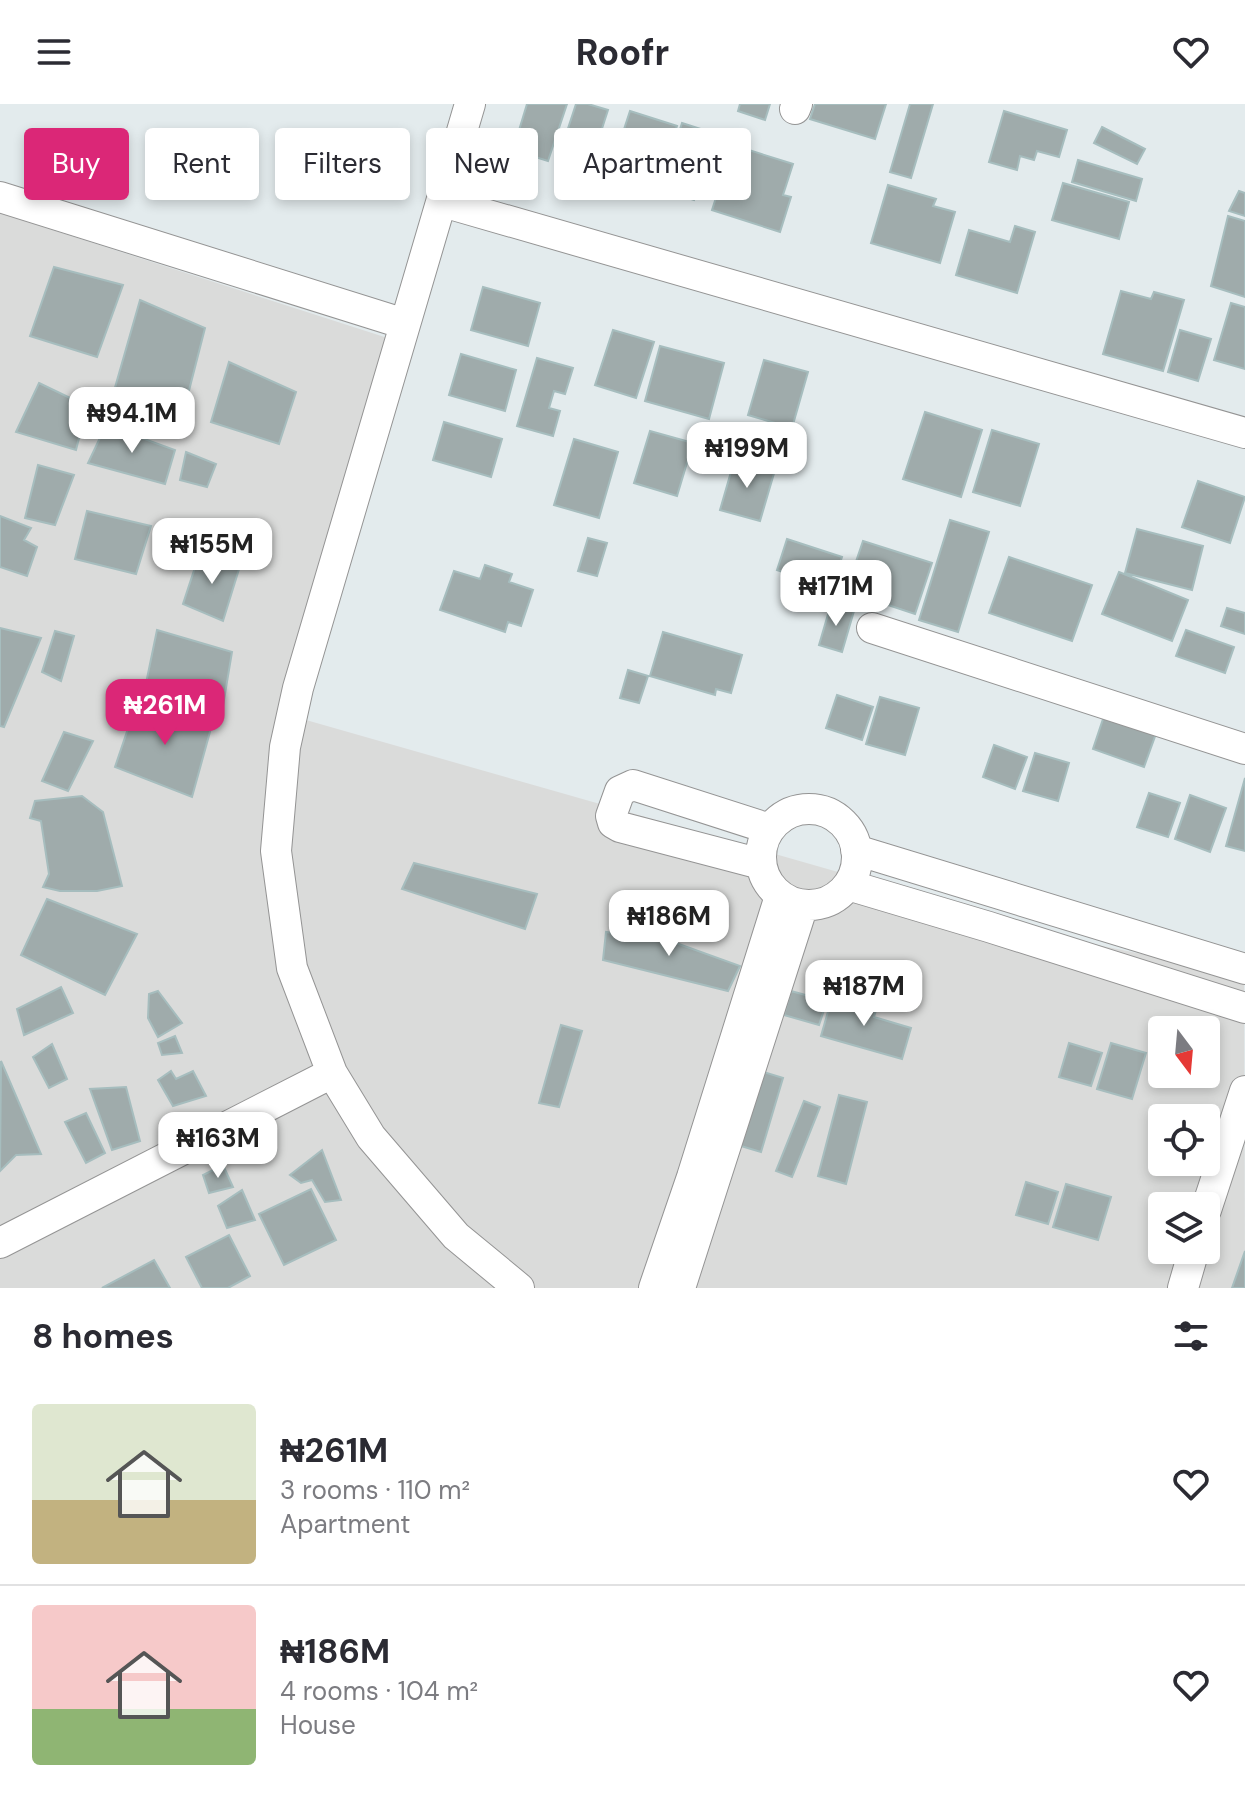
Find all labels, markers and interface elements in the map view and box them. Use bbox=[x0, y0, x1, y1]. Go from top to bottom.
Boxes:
text: Roofr bbox=[576, 29, 669, 76]
icon: menu bbox=[32, 30, 76, 74]
icon: heart bbox=[1169, 30, 1213, 74]
chip: Buy bbox=[24, 128, 129, 200]
chip: Rent bbox=[145, 128, 259, 200]
chip: Filters bbox=[275, 128, 410, 200]
chip: New bbox=[426, 128, 538, 200]
chip: Apartment bbox=[554, 128, 751, 200]
pin: ₦94.1M bbox=[67, 387, 197, 455]
text: ₦94.1M bbox=[87, 396, 177, 430]
pin: ₦199M bbox=[691, 422, 803, 490]
text: ₦199M bbox=[705, 431, 789, 465]
pin: ₦155M bbox=[156, 518, 268, 586]
text: ₦155M bbox=[170, 527, 254, 561]
pin: ₦171M bbox=[780, 560, 892, 628]
text: ₦171M bbox=[798, 569, 874, 603]
pin: ₦261M bbox=[109, 679, 221, 747]
text: ₦261M bbox=[124, 688, 206, 722]
pin: ₦186M bbox=[613, 890, 725, 958]
text: ₦186M bbox=[627, 899, 711, 933]
pin: ₦187M bbox=[808, 960, 920, 1028]
text: ₦187M bbox=[823, 969, 905, 1003]
north arrow bbox=[1148, 1016, 1220, 1088]
map controls bbox=[1148, 1016, 1220, 1264]
button: locate bbox=[1148, 1104, 1220, 1176]
pin: ₦163M bbox=[162, 1112, 274, 1180]
text: ₦163M bbox=[176, 1121, 260, 1155]
button: layers bbox=[1148, 1192, 1220, 1264]
text: 8 homes bbox=[32, 1314, 174, 1359]
icon: filters bbox=[1169, 1314, 1213, 1358]
text: ₦261M bbox=[280, 1428, 388, 1473]
icon: home bbox=[96, 1436, 192, 1532]
icon: heart bbox=[1169, 1462, 1213, 1506]
text: 3 rooms · 110 m² bbox=[280, 1473, 470, 1507]
text: Apartment bbox=[280, 1507, 411, 1541]
text: ₦186M bbox=[280, 1629, 390, 1674]
icon: home bbox=[96, 1637, 192, 1733]
icon: heart bbox=[1169, 1663, 1213, 1707]
text: 4 rooms · 104 m² bbox=[280, 1674, 478, 1708]
text: House bbox=[280, 1708, 356, 1742]

